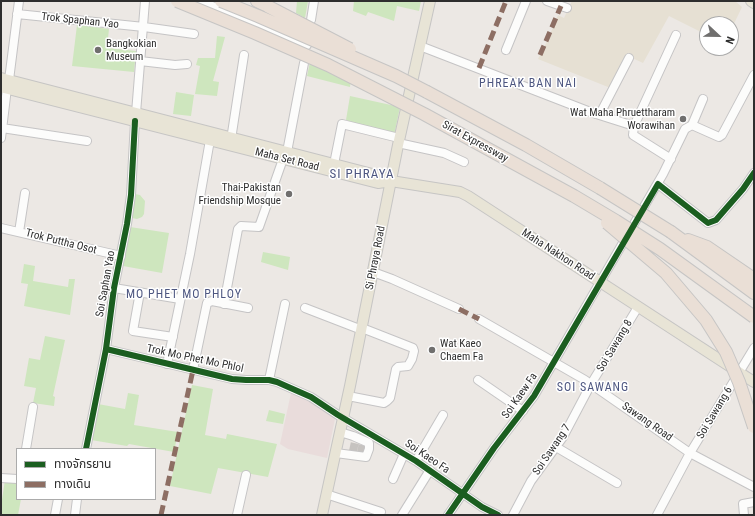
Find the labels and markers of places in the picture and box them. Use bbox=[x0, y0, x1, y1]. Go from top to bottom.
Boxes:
place label: Bangkokian Museum bbox=[106, 37, 157, 63]
marker: Bangkokian Museum bbox=[93, 45, 103, 55]
place label: Wat Maha Phruettharam Worawihan bbox=[570, 106, 675, 132]
marker: Wat Maha Phruettharam Worawihan bbox=[678, 114, 688, 124]
place label: Thai-Pakistan Friendship Mosque bbox=[198, 181, 281, 207]
marker: Thai-Pakistan Friendship Mosque bbox=[284, 189, 294, 199]
place label: Wat Kaeo Chaem Fa bbox=[440, 337, 483, 363]
marker: Wat Kaeo Chaem Fa bbox=[427, 345, 437, 355]

